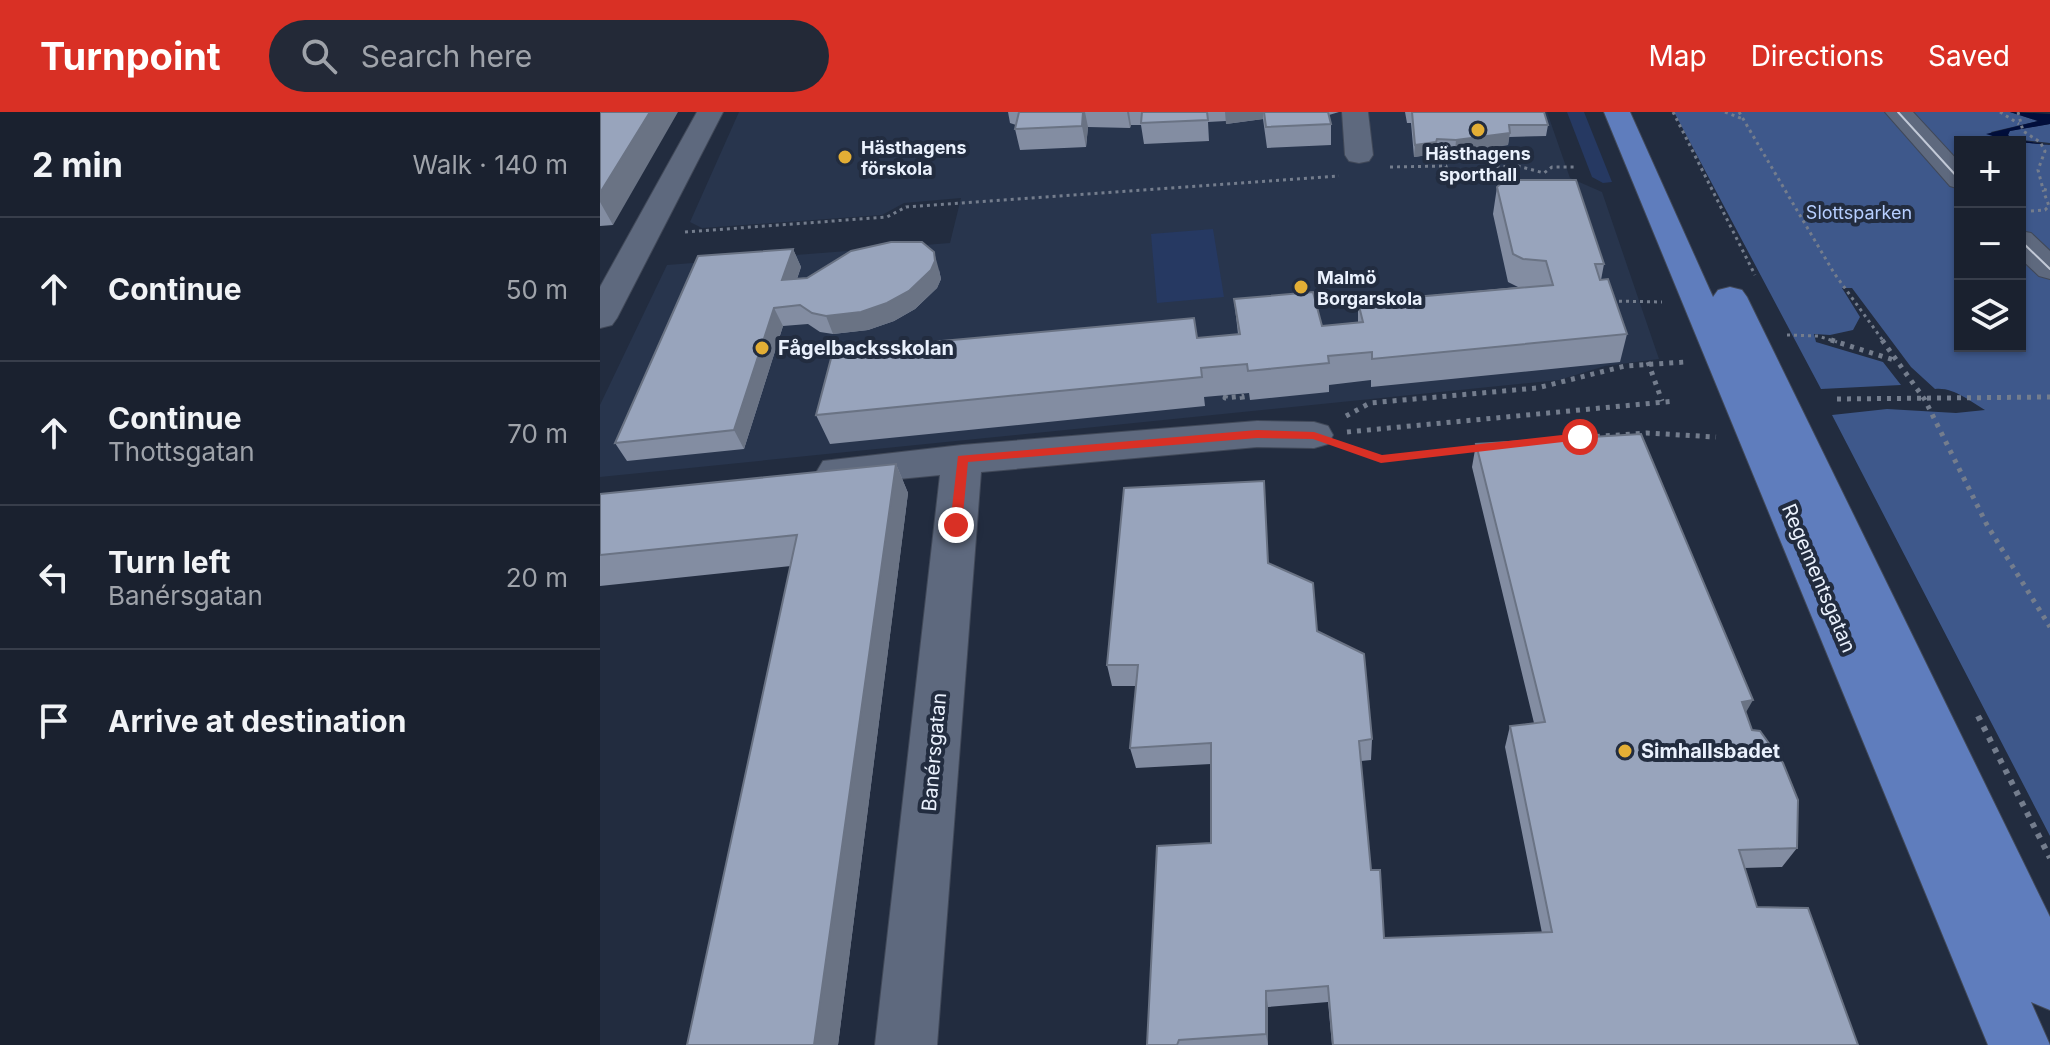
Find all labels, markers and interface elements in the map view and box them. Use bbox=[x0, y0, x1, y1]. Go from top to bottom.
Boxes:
search box bbox=[269, 20, 829, 92]
text: Turnpoint bbox=[40, 33, 221, 79]
icon: search bbox=[297, 34, 341, 78]
text: Search here bbox=[361, 38, 532, 74]
text: Map bbox=[1648, 39, 1707, 73]
text: Directions bbox=[1751, 39, 1884, 73]
text: Saved bbox=[1928, 39, 2010, 73]
marker: Hästhagens sporthall bbox=[1469, 121, 1487, 139]
map controls bbox=[1954, 136, 2026, 352]
button: + bbox=[1954, 136, 2026, 208]
place label: Hästhagens förskola bbox=[861, 137, 967, 179]
place label: Hästhagens sporthall bbox=[1425, 143, 1531, 185]
text: 2 min bbox=[32, 144, 123, 185]
marker: Hästhagens förskola bbox=[836, 148, 854, 166]
text: Walk · 140 m bbox=[413, 149, 568, 180]
park label: Slottsparken bbox=[1806, 202, 1912, 223]
button: − bbox=[1954, 208, 2026, 280]
icon: ahead bbox=[32, 267, 76, 311]
place label: Malmö Borgarskola bbox=[1317, 267, 1422, 309]
text: Continue bbox=[108, 271, 242, 307]
text: 50 m bbox=[506, 274, 568, 305]
marker: Malmö Borgarskola bbox=[1292, 278, 1310, 296]
button: layers bbox=[1954, 280, 2026, 352]
place label: Fågelbacksskolan bbox=[778, 336, 954, 360]
marker: Fågelbacksskolan bbox=[753, 339, 771, 357]
text: Continue bbox=[108, 400, 242, 436]
icon: ahead bbox=[32, 411, 76, 455]
text: 70 m bbox=[507, 418, 568, 449]
route start bbox=[1562, 419, 1598, 455]
text: Thottsgatan bbox=[108, 436, 255, 467]
street label: Regementsgatan bbox=[1777, 500, 1861, 656]
route end bbox=[938, 507, 974, 543]
text: Turn left bbox=[108, 544, 230, 580]
icon: left bbox=[32, 555, 76, 599]
text: 20 m bbox=[506, 562, 568, 593]
text: Banérsgatan bbox=[108, 580, 263, 611]
street label: Banérsgatan bbox=[917, 692, 951, 812]
icon: arrive bbox=[32, 699, 76, 743]
text: Arrive at destination bbox=[108, 703, 406, 739]
place label: Simhallsbadet bbox=[1641, 739, 1780, 763]
marker: Simhallsbadet bbox=[1616, 742, 1634, 760]

